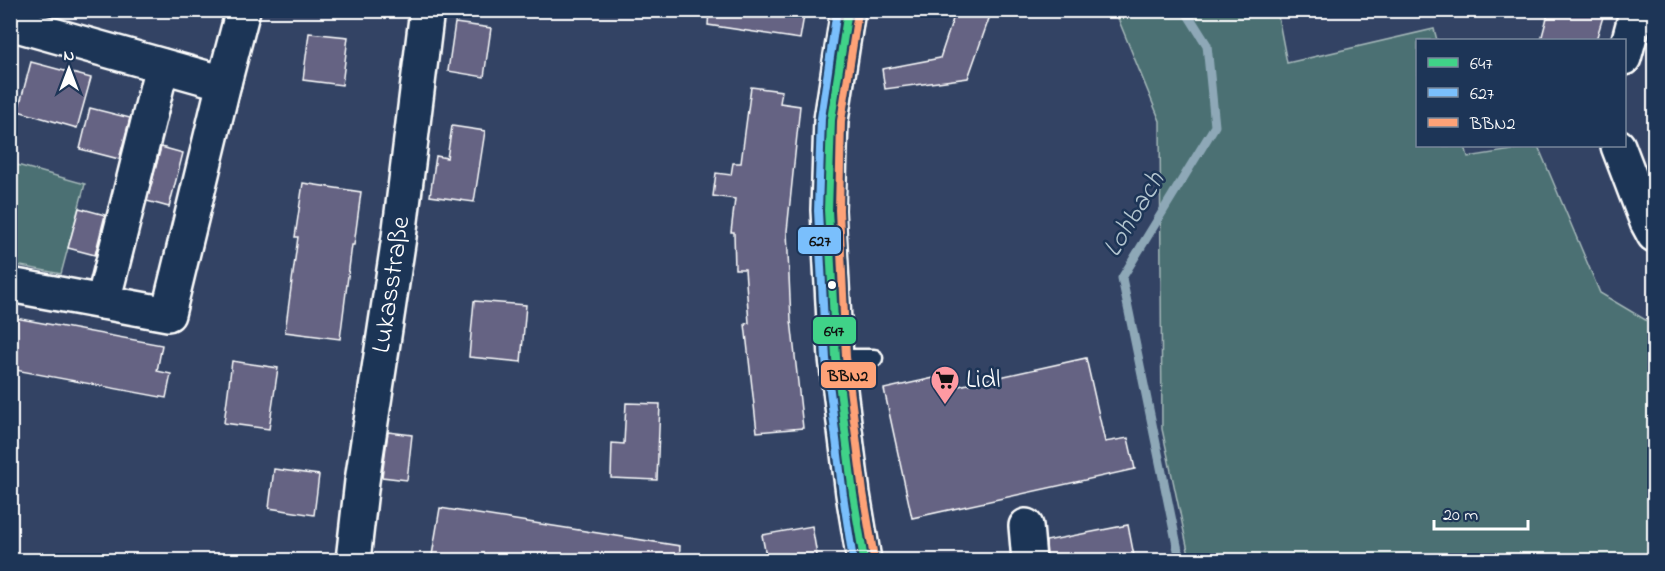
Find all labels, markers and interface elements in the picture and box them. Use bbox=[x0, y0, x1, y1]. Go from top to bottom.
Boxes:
north arrow bbox=[39, 39, 99, 99]
legend bbox=[1416, 39, 1626, 147]
text: N bbox=[64, 44, 75, 68]
text: 647 bbox=[1470, 52, 1493, 78]
text: 627 bbox=[1470, 82, 1495, 108]
text: BBN2 bbox=[1469, 112, 1515, 138]
water label: Lohbach bbox=[1093, 164, 1177, 265]
street label: Lukasstraße bbox=[362, 213, 421, 356]
line badge: 627 bbox=[797, 226, 842, 255]
text: 627 bbox=[808, 230, 831, 254]
unlabelled marker bbox=[826, 279, 838, 291]
line badge: 647 bbox=[812, 316, 857, 345]
text: 647 bbox=[823, 320, 845, 344]
line badge: BBN2 bbox=[820, 361, 877, 389]
place label: Lidl bbox=[966, 361, 1001, 400]
supermarket icon: Lidl bbox=[929, 364, 961, 406]
text: BBN2 bbox=[827, 365, 868, 389]
scale bar bbox=[1434, 493, 1528, 531]
text: 20 m bbox=[1443, 503, 1478, 529]

